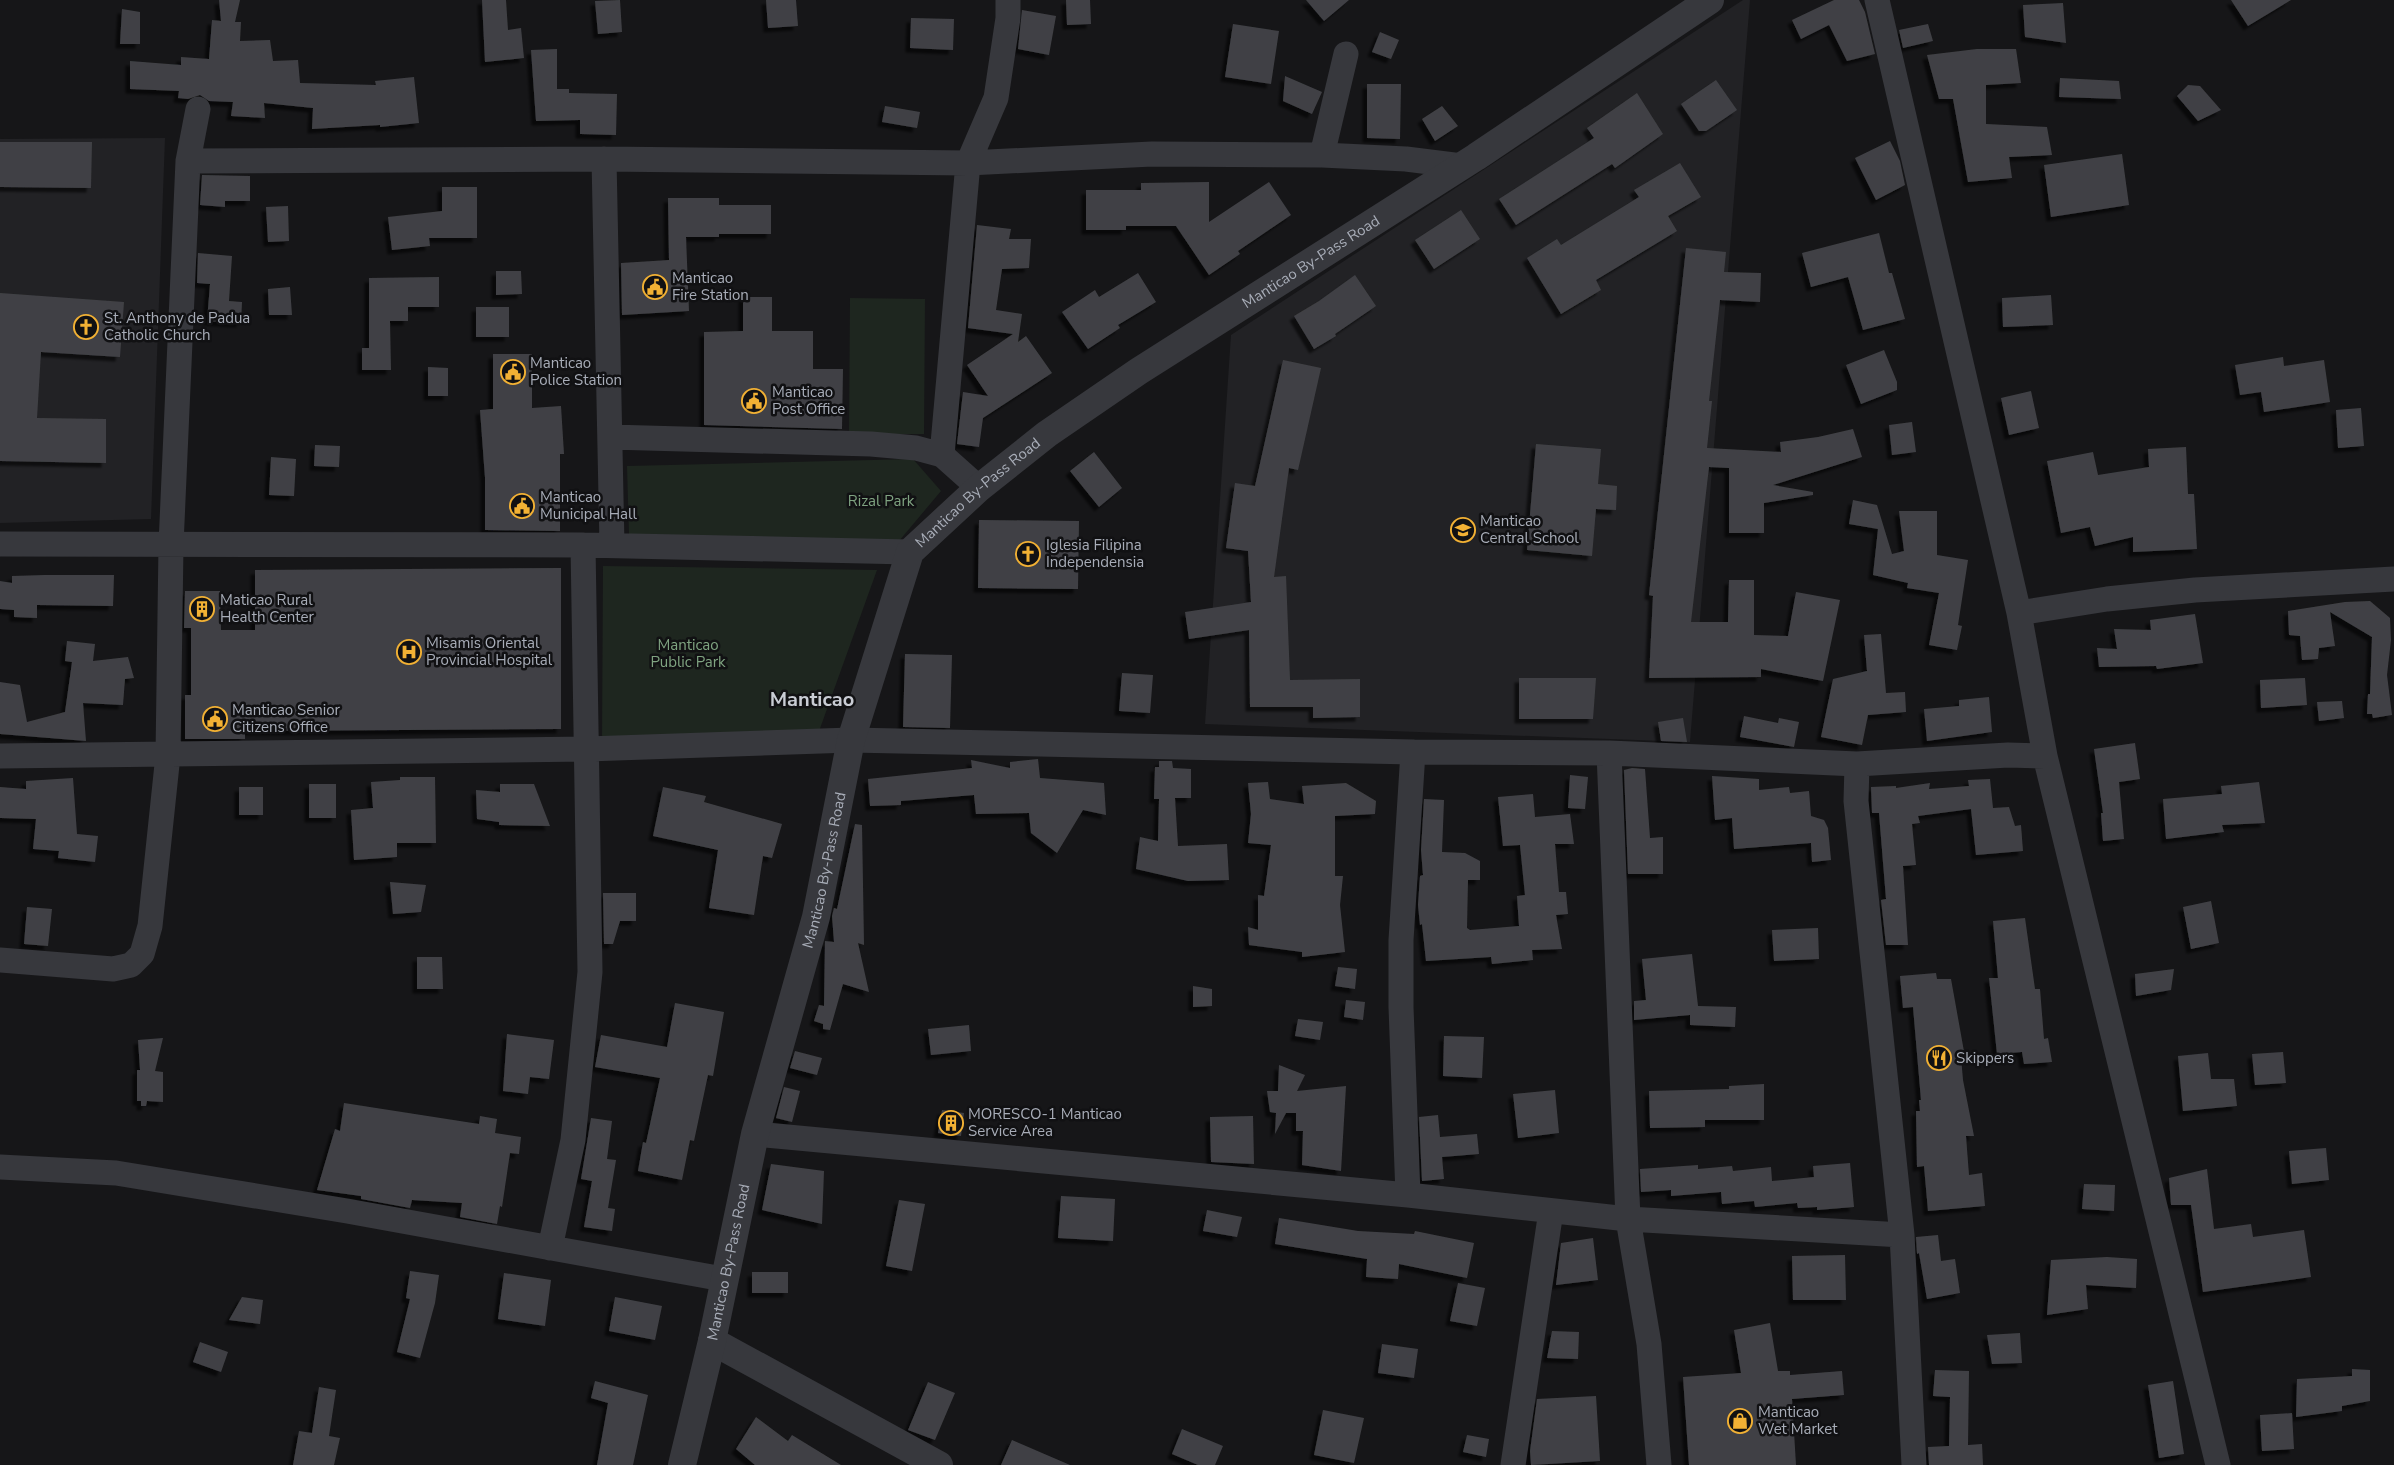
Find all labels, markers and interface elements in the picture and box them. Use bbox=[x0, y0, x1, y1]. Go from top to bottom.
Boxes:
street label: Manticao By-Pass Road bbox=[1238, 211, 1384, 313]
place label: Manticao Fire Station bbox=[672, 268, 749, 305]
public building icon: Manticao Fire Station bbox=[642, 274, 668, 300]
place label: St. Anthony de Padua Catholic Church bbox=[104, 308, 250, 345]
church icon: St. Anthony de Padua Catholic Church bbox=[73, 314, 99, 340]
place label: Manticao Police Station bbox=[530, 353, 622, 390]
public building icon: Manticao Police Station bbox=[500, 359, 526, 385]
place label: Manticao Post Office bbox=[772, 382, 845, 419]
public building icon: Manticao Post Office bbox=[741, 388, 767, 414]
street label: Manticao By-Pass Road bbox=[911, 433, 1045, 552]
place label: Manticao Municipal Hall bbox=[540, 487, 637, 524]
park label: Rizal Park bbox=[848, 491, 915, 511]
public building icon: Manticao Municipal Hall bbox=[509, 493, 535, 519]
place label: Manticao Central School bbox=[1480, 511, 1579, 548]
school or university icon: Manticao Central School bbox=[1450, 517, 1476, 543]
place label: Iglesia Filipina Independensia bbox=[1046, 535, 1144, 572]
church icon: Iglesia Filipina Independensia bbox=[1015, 541, 1041, 567]
place label: Maticao Rural Health Center bbox=[220, 590, 315, 627]
building icon: Maticao Rural Health Center bbox=[189, 596, 215, 622]
place label: Misamis Oriental Provincial Hospital bbox=[426, 633, 553, 670]
park label: Manticao Public Park bbox=[650, 635, 726, 672]
hospital icon: Misamis Oriental Provincial Hospital bbox=[396, 639, 422, 665]
district label: Manticao bbox=[770, 686, 854, 713]
place label: Manticao Senior Citizens Office bbox=[232, 700, 341, 737]
public building icon: Manticao Senior Citizens Office bbox=[202, 706, 228, 732]
street label: Manticao By-Pass Road bbox=[798, 790, 851, 951]
restaurant icon: Skippers bbox=[1926, 1045, 1952, 1071]
place label: Skippers bbox=[1956, 1048, 2014, 1068]
place label: MORESCO-1 Manticao Service Area bbox=[968, 1104, 1122, 1141]
building icon: MORESCO-1 Manticao Service Area bbox=[938, 1110, 964, 1136]
street label: Manticao By-Pass Road bbox=[702, 1182, 754, 1342]
place label: Manticao Wet Market bbox=[1758, 1402, 1838, 1439]
shop icon: Manticao Wet Market bbox=[1727, 1408, 1753, 1434]

